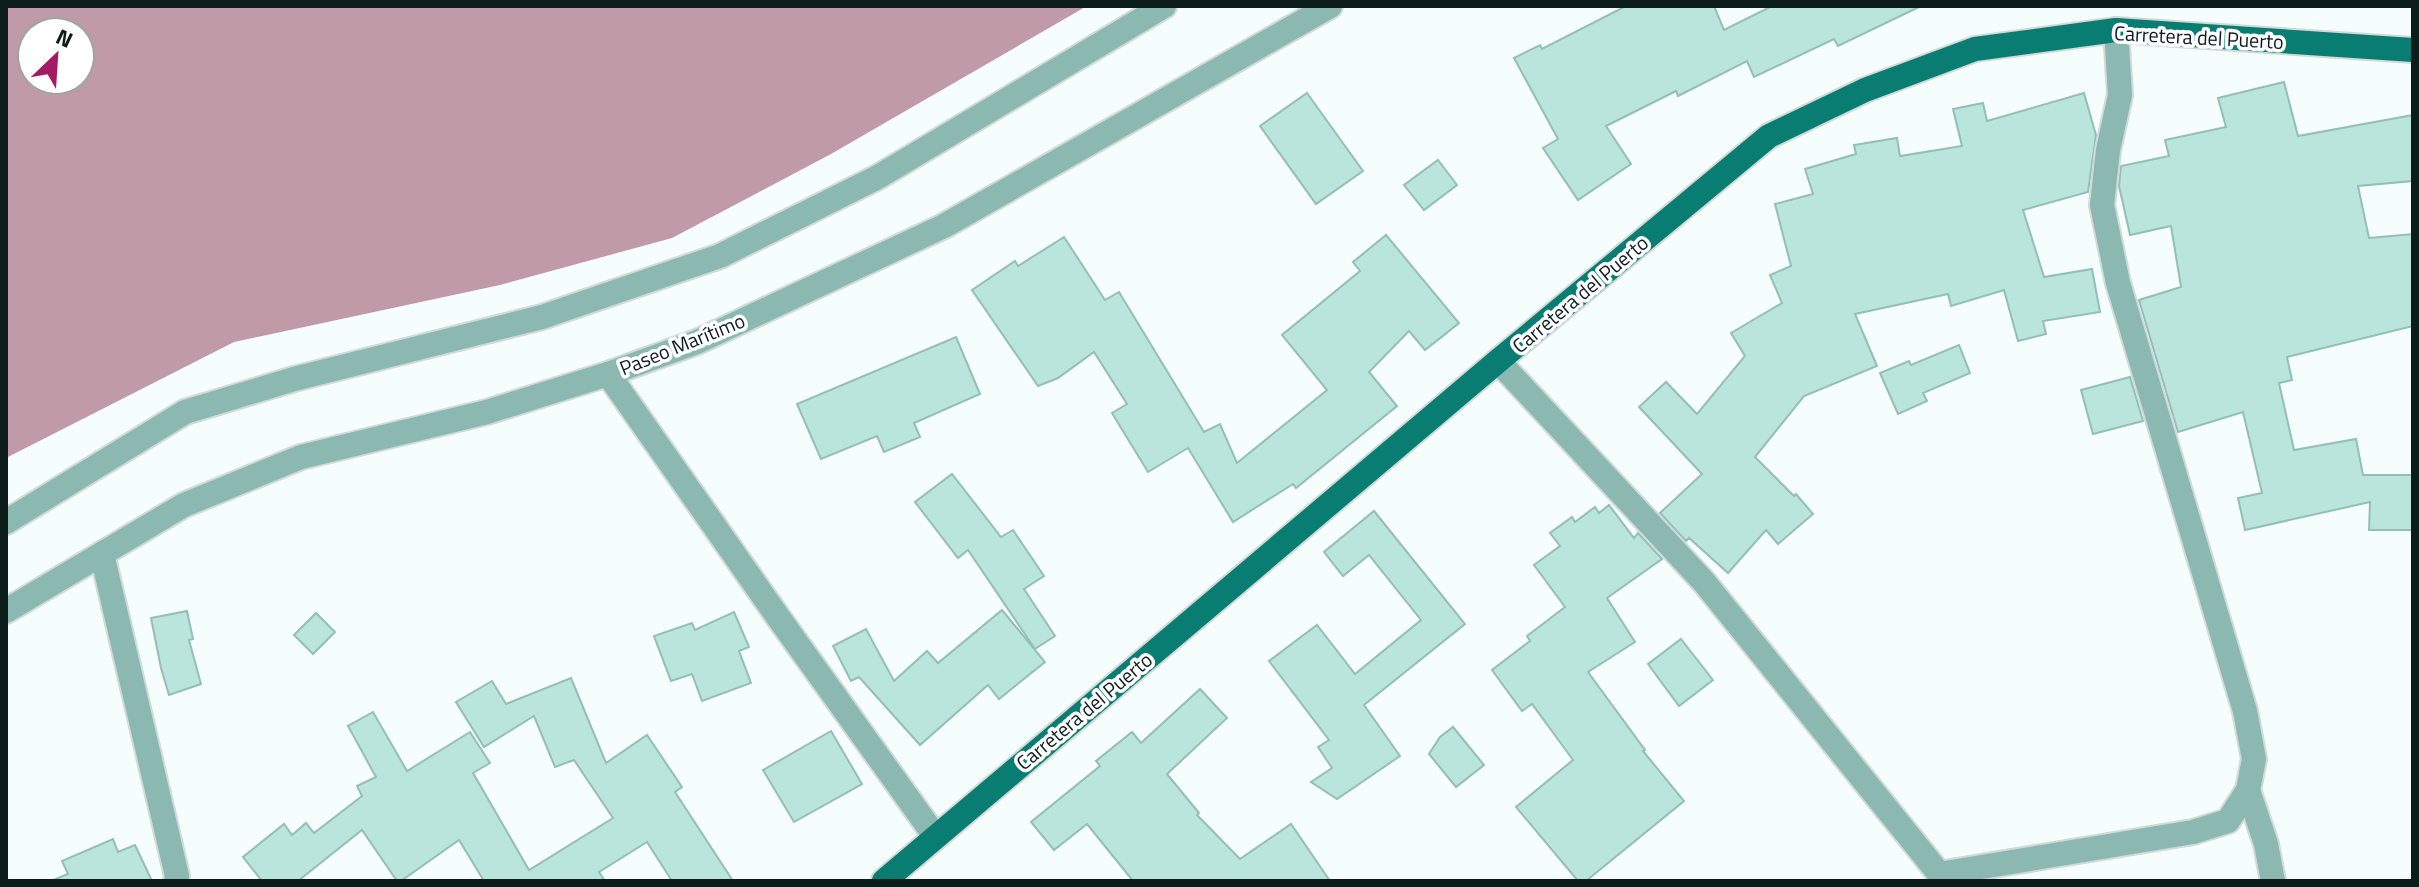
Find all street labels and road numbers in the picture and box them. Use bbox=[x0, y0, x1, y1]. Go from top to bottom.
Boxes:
street label: Carretera del Puerto bbox=[2113, 17, 2285, 57]
street label: Carretera del Puerto bbox=[1505, 228, 1655, 360]
street label: Paseo Marítimo bbox=[615, 305, 749, 383]
street label: Carretera del Puerto bbox=[1009, 645, 1159, 777]

